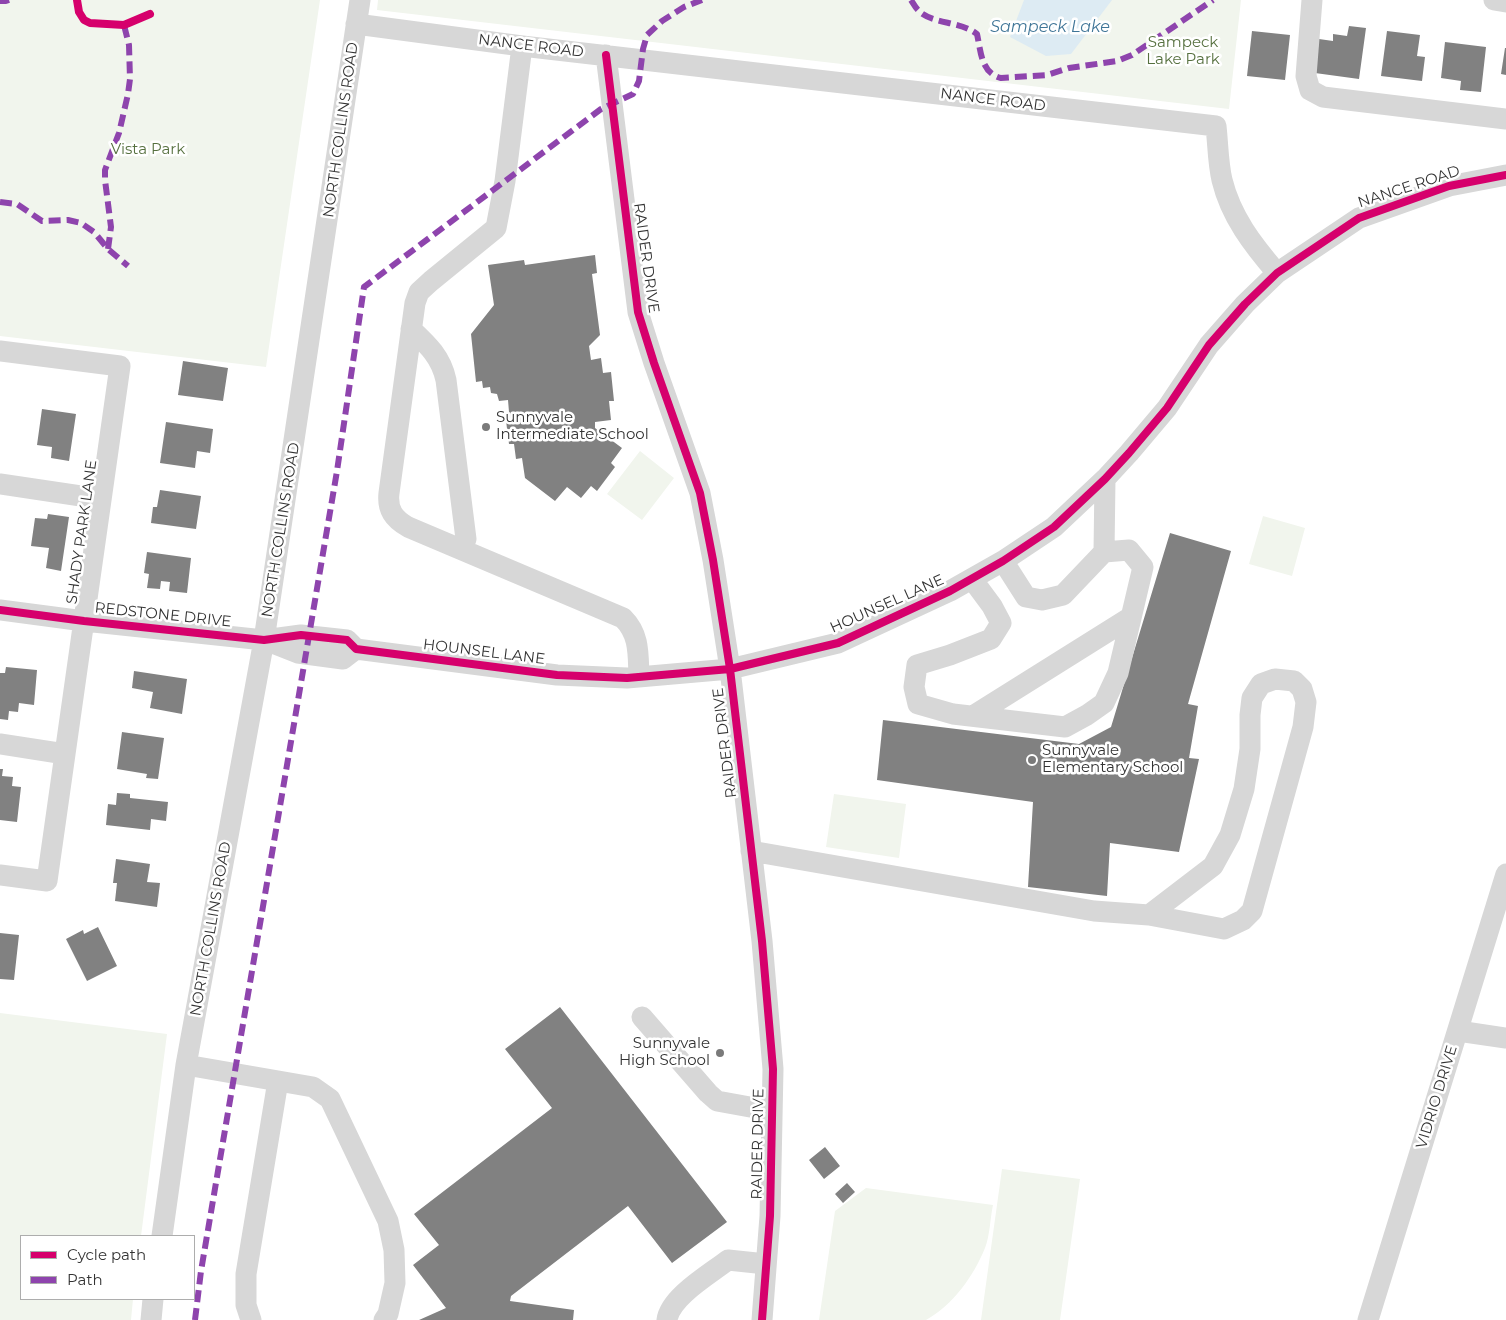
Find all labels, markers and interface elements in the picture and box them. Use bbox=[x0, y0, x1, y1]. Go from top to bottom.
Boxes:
water label: Sampeck Lake bbox=[990, 17, 1110, 37]
street label: NANCE ROAD bbox=[477, 31, 585, 61]
park label: Sampeck Lake Park bbox=[1146, 34, 1220, 69]
street label: NORTH COLLINS ROAD bbox=[320, 41, 362, 219]
street label: NANCE ROAD bbox=[939, 85, 1047, 115]
park label: Vista Park bbox=[111, 141, 185, 159]
street label: NANCE ROAD bbox=[1356, 162, 1462, 212]
street label: RAIDER DRIVE bbox=[629, 202, 663, 314]
place label: Sunnyvale Intermediate School bbox=[496, 409, 649, 444]
marker: Sunnyvale Intermediate School bbox=[480, 421, 492, 433]
street label: NORTH COLLINS ROAD bbox=[258, 441, 304, 619]
street label: SHADY PARK LANE bbox=[63, 459, 101, 605]
street label: HOUNSEL LANE bbox=[827, 571, 947, 637]
street label: REDSTONE DRIVE bbox=[94, 599, 232, 631]
street label: HOUNSEL LANE bbox=[422, 636, 546, 668]
street label: RAIDER DRIVE bbox=[709, 687, 741, 799]
place label: Sunnyvale Elementary School bbox=[1042, 742, 1183, 777]
marker: Sunnyvale Elementary School bbox=[1026, 754, 1038, 766]
street label: NORTH COLLINS ROAD bbox=[187, 840, 235, 1018]
place label: Sunnyvale High School bbox=[619, 1035, 710, 1070]
street label: VIDRIO DRIVE bbox=[1413, 1043, 1461, 1151]
marker: Sunnyvale High School bbox=[714, 1047, 726, 1059]
street label: RAIDER DRIVE bbox=[748, 1088, 768, 1200]
legend bbox=[20, 1235, 195, 1300]
text: Cycle path bbox=[67, 1245, 146, 1264]
text: Path bbox=[67, 1270, 103, 1289]

